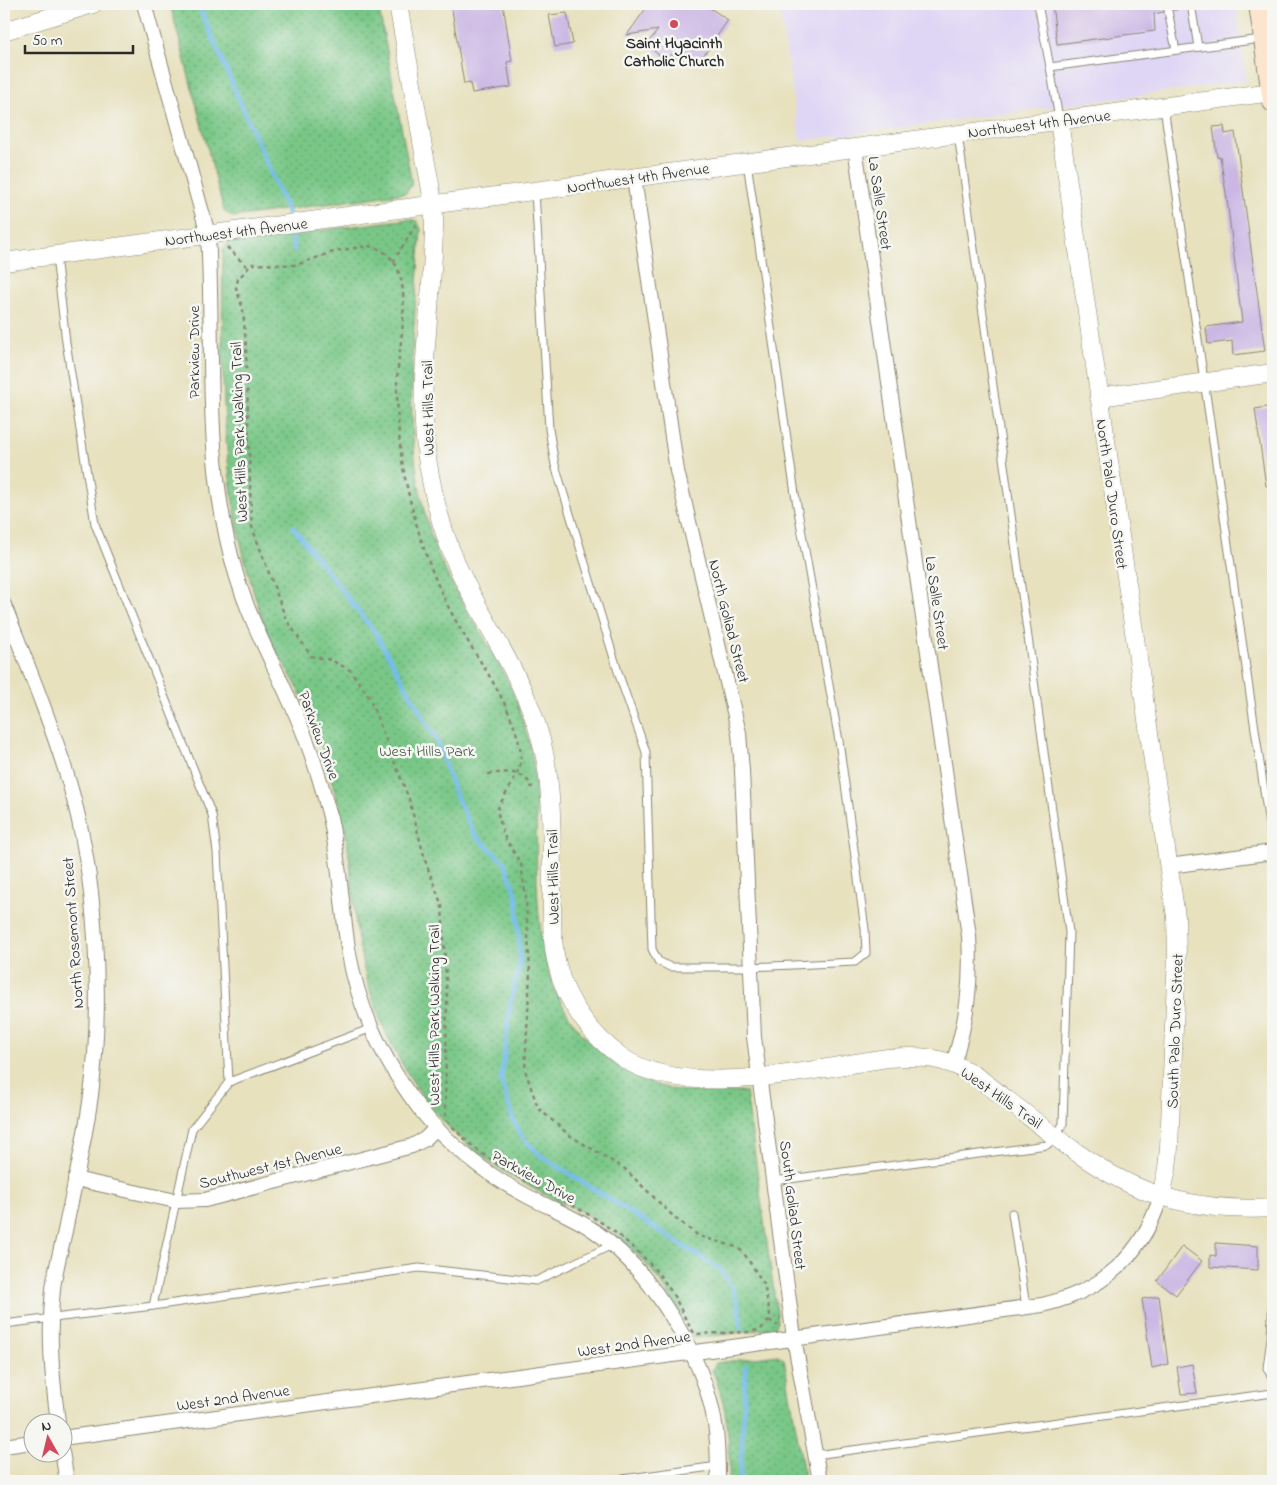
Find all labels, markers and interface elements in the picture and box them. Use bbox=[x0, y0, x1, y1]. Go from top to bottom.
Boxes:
marker: Saint Hyacinth Catholic Church bbox=[668, 18, 680, 30]
scale bar bbox=[25, 22, 132, 54]
text: 50 m bbox=[32, 30, 63, 52]
place label: Saint Hyacinth Catholic Church bbox=[624, 32, 724, 74]
street label: Northwest 4th Avenue bbox=[966, 104, 1113, 146]
street label: La Salle Street bbox=[861, 155, 898, 252]
street label: Northwest 4th Avenue bbox=[565, 157, 712, 201]
street label: Northwest 4th Avenue bbox=[163, 212, 310, 254]
street label: Parkview Drive bbox=[183, 305, 207, 399]
street label: West Hills Park Walking Trail bbox=[225, 341, 255, 523]
street label: West Hills Trail bbox=[416, 360, 442, 456]
street label: North Palo Duro Street bbox=[1089, 418, 1134, 572]
street label: La Salle Street bbox=[918, 555, 955, 652]
street label: North Goliad Street bbox=[701, 557, 755, 686]
street label: Parkview Drive bbox=[291, 688, 346, 784]
park label: West Hills Park bbox=[379, 740, 476, 764]
street label: West Hills Trail bbox=[541, 829, 567, 925]
street label: North Rosemont Street bbox=[57, 856, 91, 1009]
street label: West Hills Park Walking Trail bbox=[423, 924, 447, 1105]
street label: South Palo Duro Street bbox=[1161, 953, 1191, 1109]
street label: West Hills Trail bbox=[955, 1062, 1047, 1136]
street label: Southwest 1st Avenue bbox=[197, 1137, 345, 1196]
street label: South Goliad Street bbox=[772, 1139, 812, 1272]
street label: Parkview Drive bbox=[487, 1145, 580, 1211]
street label: West 2nd Avenue bbox=[576, 1325, 693, 1365]
street label: West 2nd Avenue bbox=[175, 1379, 292, 1419]
north arrow bbox=[22, 1412, 72, 1462]
text: N bbox=[40, 1416, 53, 1438]

